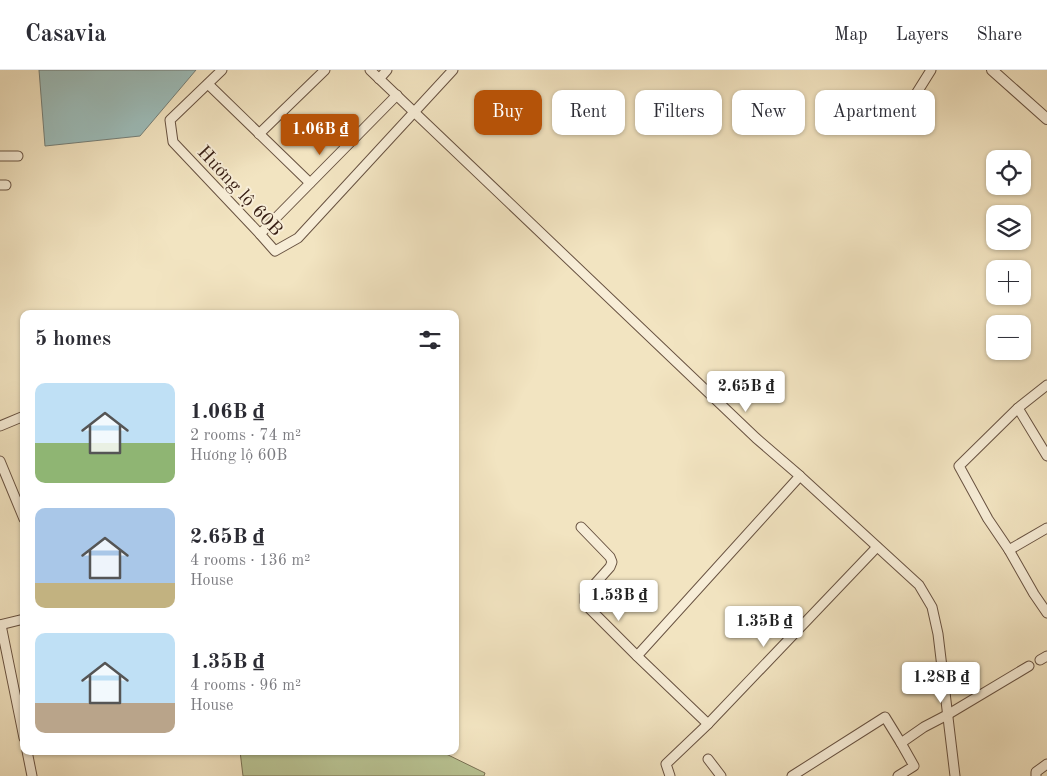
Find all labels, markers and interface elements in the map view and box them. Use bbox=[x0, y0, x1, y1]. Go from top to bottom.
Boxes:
text: Casavia bbox=[25, 23, 106, 47]
text: Map bbox=[834, 26, 868, 44]
text: Layers bbox=[896, 26, 948, 44]
text: Share bbox=[976, 26, 1022, 44]
chip: Buy bbox=[474, 90, 542, 135]
chip: Rent bbox=[552, 90, 625, 135]
chip: Filters bbox=[635, 90, 722, 135]
chip: New bbox=[732, 90, 805, 135]
chip: Apartment bbox=[815, 90, 935, 135]
pin: 1.06B ₫ bbox=[274, 114, 366, 156]
text: 1.06B ₫ bbox=[292, 122, 348, 138]
street label: Hương lộ 60B bbox=[193, 143, 285, 240]
map controls bbox=[986, 150, 1031, 360]
button: locate bbox=[986, 150, 1031, 195]
button: layers bbox=[986, 205, 1031, 250]
button: + bbox=[986, 260, 1031, 305]
button: − bbox=[986, 315, 1031, 360]
icon: filters bbox=[416, 326, 444, 354]
text: 5 homes bbox=[35, 329, 111, 350]
pin: 2.65B ₫ bbox=[700, 370, 792, 413]
text: 2.65B ₫ bbox=[718, 379, 774, 395]
text: 1.06B ₫ bbox=[190, 402, 264, 423]
icon: home bbox=[75, 403, 135, 463]
text: 2 rooms · 74 m² bbox=[190, 428, 301, 444]
text: Hương lộ 60B bbox=[190, 448, 287, 464]
text: 2.65B ₫ bbox=[190, 527, 264, 548]
icon: home bbox=[75, 528, 135, 588]
text: 4 rooms · 136 m² bbox=[190, 553, 310, 569]
text: House bbox=[190, 573, 233, 589]
pin: 1.53B ₫ bbox=[573, 580, 665, 622]
text: 1.53B ₫ bbox=[591, 588, 647, 604]
pin: 1.35B ₫ bbox=[718, 606, 810, 648]
text: 1.35B ₫ bbox=[736, 614, 792, 630]
text: 1.35B ₫ bbox=[190, 652, 264, 673]
icon: home bbox=[75, 653, 135, 713]
pin: 1.28B ₫ bbox=[895, 662, 987, 704]
text: 1.28B ₫ bbox=[913, 670, 969, 686]
text: 4 rooms · 96 m² bbox=[190, 678, 301, 694]
text: House bbox=[190, 698, 233, 714]

